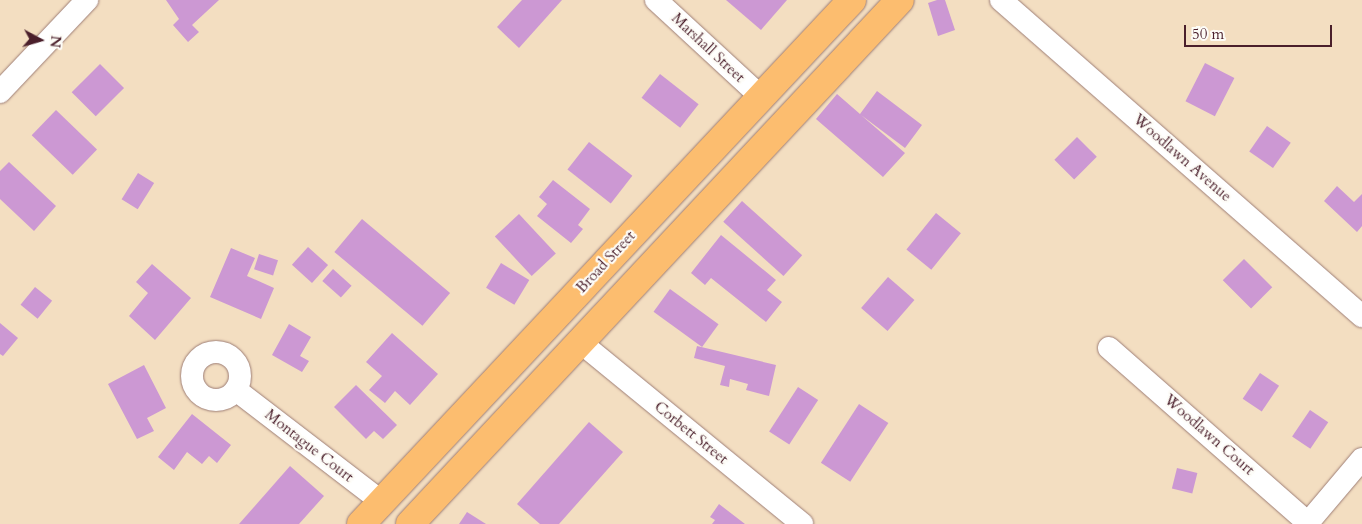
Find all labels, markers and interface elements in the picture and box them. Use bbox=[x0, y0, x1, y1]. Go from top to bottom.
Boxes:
street label: Marshall Street bbox=[668, 10, 748, 86]
north arrow bbox=[15, 15, 65, 65]
scale bar bbox=[1187, 15, 1334, 47]
text: 50 m bbox=[1192, 24, 1224, 44]
text: N bbox=[45, 35, 65, 49]
street label: Woodlawn Avenue bbox=[1129, 110, 1235, 206]
street label: Broad Street bbox=[573, 227, 639, 297]
street label: Woodlawn Court bbox=[1160, 391, 1258, 479]
street label: Corbett Street bbox=[651, 398, 731, 468]
street label: Montague Court bbox=[261, 406, 357, 486]

